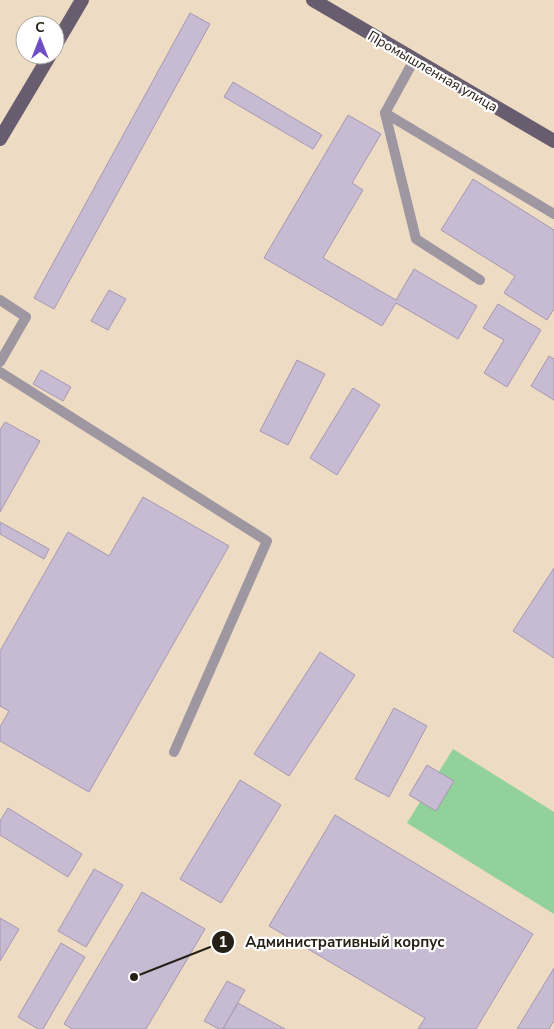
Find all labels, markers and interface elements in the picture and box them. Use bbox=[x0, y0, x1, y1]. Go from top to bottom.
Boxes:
north arrow bbox=[15, 15, 65, 65]
text: С bbox=[35, 18, 45, 37]
street label: Промышленная улица bbox=[364, 26, 501, 116]
callout: Административный корпус bbox=[211, 927, 455, 957]
text: 1 bbox=[218, 932, 228, 952]
text: Административный корпус bbox=[245, 932, 445, 952]

